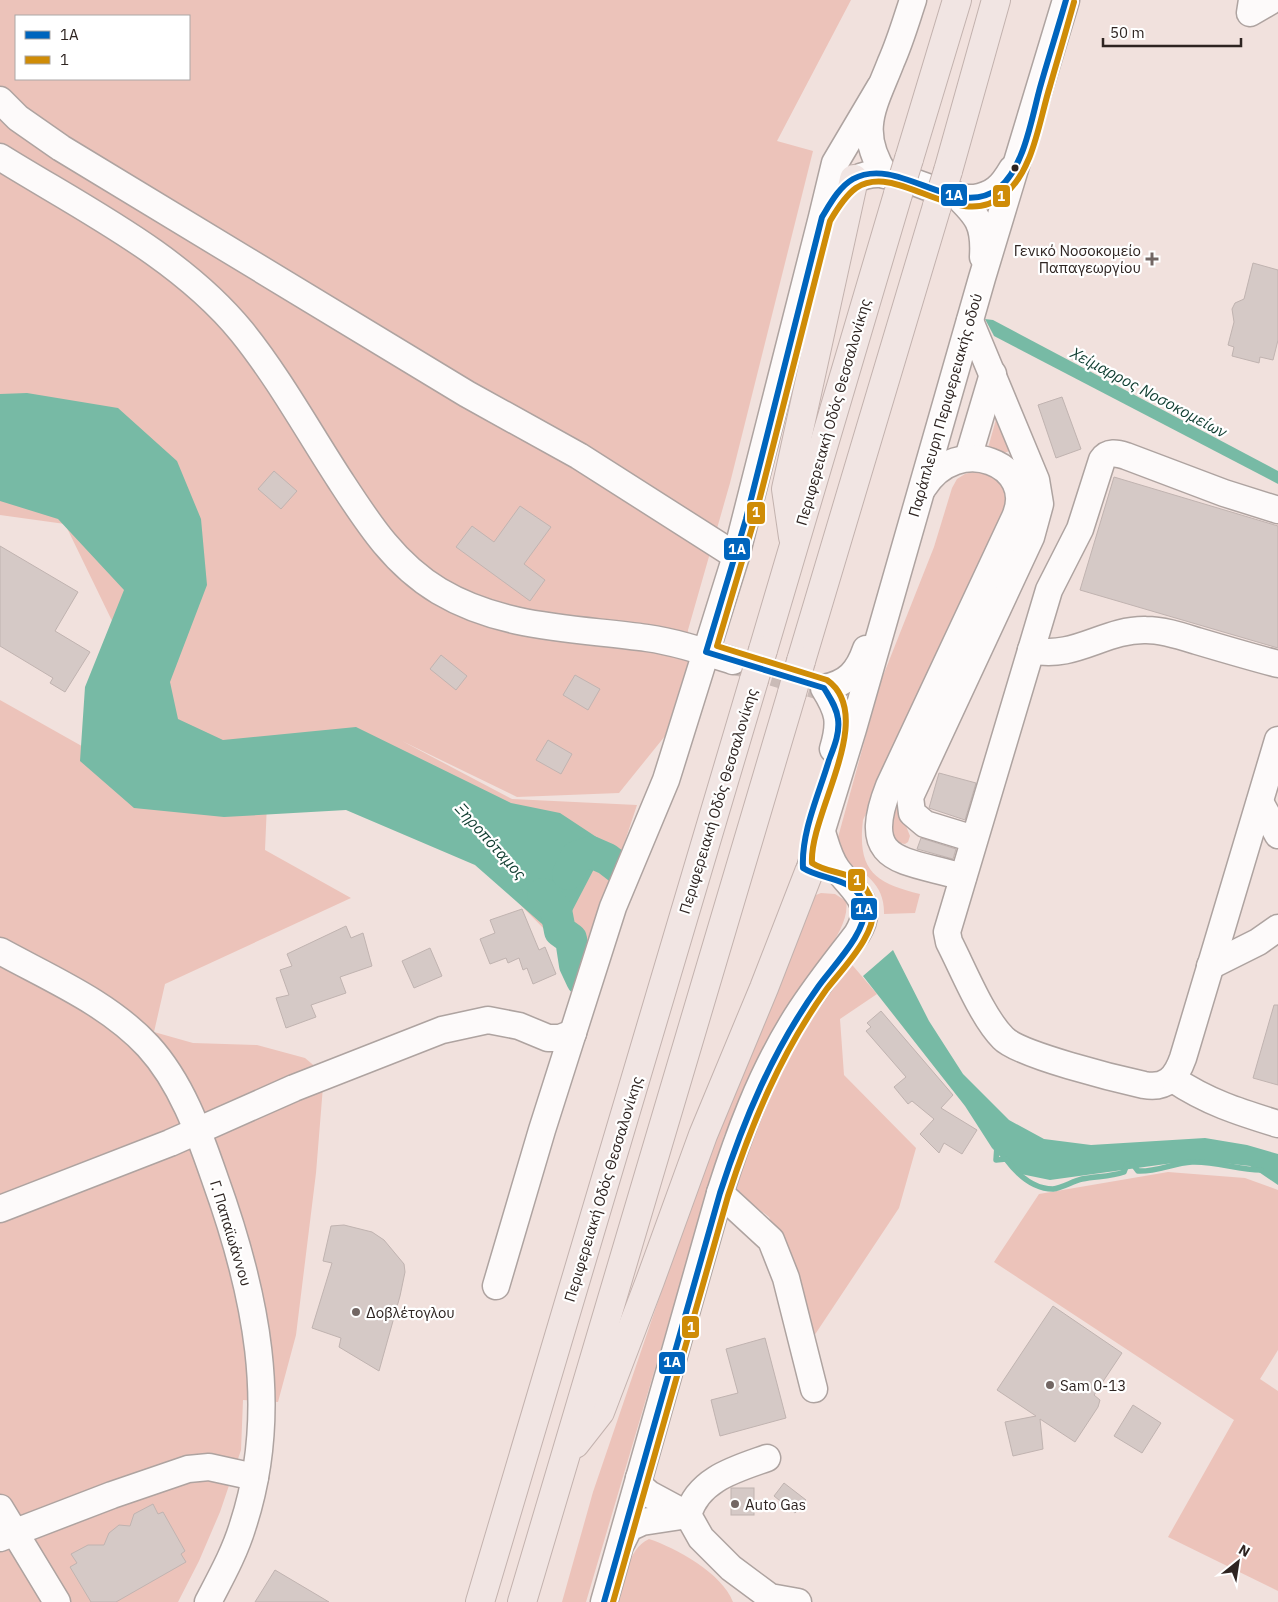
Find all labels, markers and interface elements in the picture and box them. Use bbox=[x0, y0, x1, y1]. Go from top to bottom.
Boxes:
legend bbox=[15, 15, 190, 80]
scale bar bbox=[1103, 15, 1240, 47]
text: 50 m bbox=[1110, 23, 1145, 42]
text: 1Α bbox=[60, 25, 79, 44]
text: 1 bbox=[60, 50, 69, 69]
unlabelled marker bbox=[1010, 163, 1020, 173]
line badge: 1Α bbox=[940, 183, 968, 207]
line badge: 1 bbox=[992, 184, 1011, 208]
text: 1Α bbox=[945, 186, 963, 204]
text: 1 bbox=[997, 187, 1006, 205]
place label: Γενικό Νοσοκομείο Παπαγεωργίου bbox=[1014, 241, 1141, 277]
marker: Γενικό Νοσοκομείο Παπαγεωργίου bbox=[1145, 252, 1159, 266]
street label: Παράπλευρη Περιφερειακής οδού bbox=[904, 291, 986, 519]
street label: Περιφερειακή Οδός Θεσσαλονίκης bbox=[792, 297, 874, 527]
water label: Χείμαρρος Νοσοκομείων bbox=[1067, 342, 1232, 442]
line badge: 1 bbox=[746, 501, 766, 525]
text: 1 bbox=[752, 503, 761, 521]
line badge: 1Α bbox=[723, 537, 751, 561]
text: 1Α bbox=[728, 540, 746, 558]
street label: Περιφερειακή Οδός Θεσσαλονίκης bbox=[675, 686, 761, 916]
water label: Ξηροπόταμος bbox=[451, 798, 531, 884]
line badge: 1 bbox=[847, 868, 866, 892]
text: 1 bbox=[853, 871, 862, 889]
line badge: 1Α bbox=[850, 897, 878, 921]
text: 1Α bbox=[855, 900, 873, 918]
street label: Περιφερειακή Οδός Θεσσαλονίκης bbox=[560, 1074, 646, 1304]
street label: Γ. Παπαϊωάννου bbox=[206, 1178, 256, 1288]
place label: Δοβλέτογλου bbox=[366, 1303, 455, 1322]
marker: Δοβλέτογλου bbox=[350, 1306, 362, 1318]
line badge: 1 bbox=[681, 1315, 700, 1339]
text: 1 bbox=[687, 1318, 696, 1336]
line badge: 1Α bbox=[658, 1351, 686, 1375]
text: 1Α bbox=[663, 1353, 681, 1371]
place label: Sam 0-13 bbox=[1060, 1376, 1126, 1395]
marker: Sam 0-13 bbox=[1044, 1379, 1056, 1391]
place label: Auto Gas bbox=[745, 1495, 806, 1514]
marker: Auto Gas bbox=[729, 1498, 741, 1510]
north arrow bbox=[1213, 1537, 1263, 1587]
text: N bbox=[1236, 1540, 1253, 1561]

